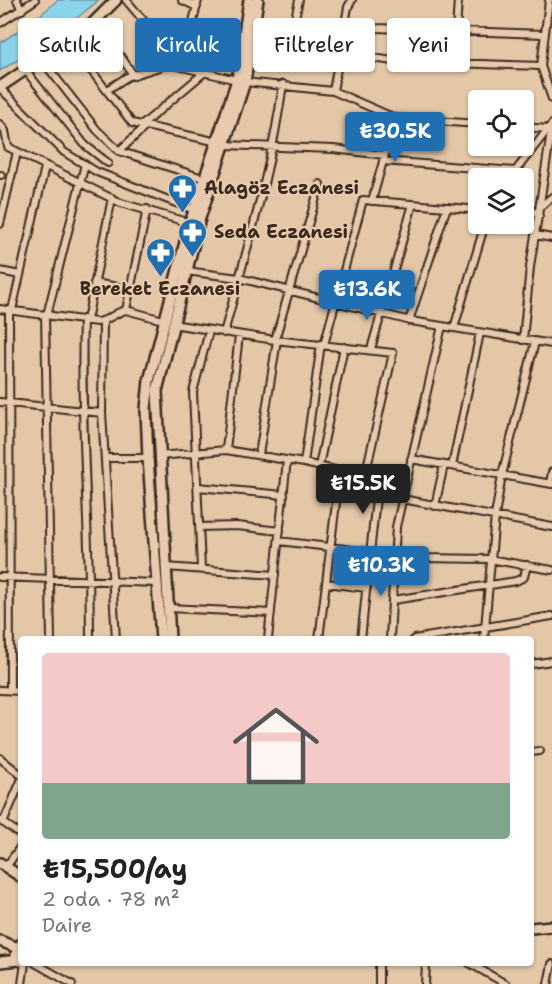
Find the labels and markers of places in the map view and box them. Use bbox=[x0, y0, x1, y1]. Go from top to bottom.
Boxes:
pin: ₺30.5K bbox=[346, 112, 444, 163]
pharmacy icon: Alagöz Eczanesi bbox=[167, 172, 199, 214]
place label: Alagöz Eczanesi bbox=[204, 176, 359, 200]
pharmacy icon: Seda Eczanesi bbox=[177, 216, 209, 258]
place label: Seda Eczanesi bbox=[214, 220, 348, 244]
pharmacy icon: Bereket Eczanesi bbox=[144, 236, 176, 278]
pin: ₺13.6K bbox=[318, 270, 416, 321]
place label: Bereket Eczanesi bbox=[80, 277, 240, 301]
pin: ₺15.5K bbox=[314, 464, 412, 515]
pin: ₺10.3K bbox=[332, 546, 430, 597]

